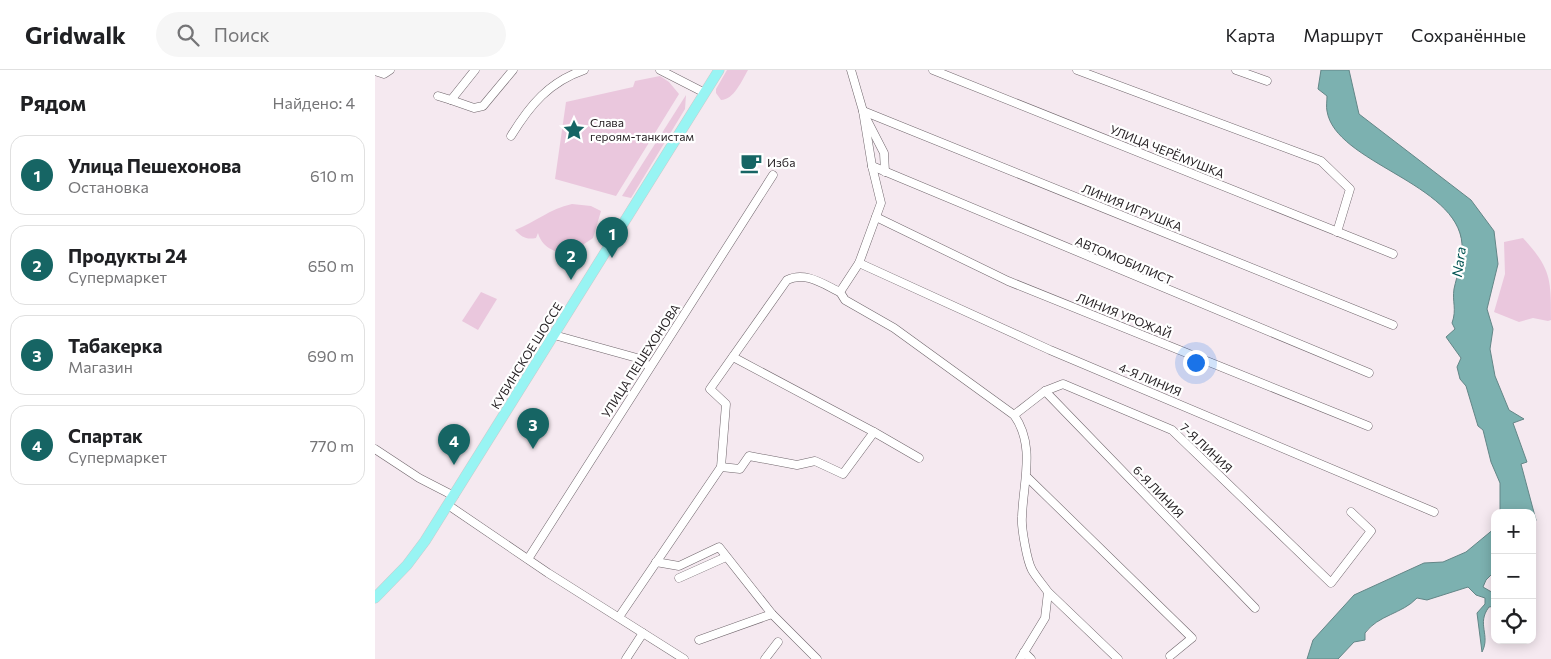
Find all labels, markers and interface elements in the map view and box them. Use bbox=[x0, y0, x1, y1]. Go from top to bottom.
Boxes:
search box bbox=[156, 12, 506, 57]
text: Gridwalk bbox=[25, 20, 126, 49]
icon: search bbox=[174, 21, 202, 49]
text: Поиск bbox=[214, 23, 270, 46]
text: Карта bbox=[1226, 24, 1275, 46]
text: Маршрут bbox=[1303, 24, 1383, 46]
text: Сохранённые bbox=[1411, 24, 1526, 46]
text: Рядом bbox=[20, 90, 86, 115]
text: Найдено: 4 bbox=[273, 93, 355, 112]
place label: Слава героям-танкистам bbox=[590, 115, 694, 143]
place icon: Слава героям-танкистам bbox=[561, 117, 587, 143]
street label: УЛИЦА ЧЕРЁМУШКА bbox=[1108, 122, 1227, 181]
cafe icon: Изба bbox=[738, 150, 764, 176]
text: Улица Пешехонова bbox=[68, 154, 241, 177]
place label: Изба bbox=[767, 155, 795, 169]
text: 1 bbox=[33, 166, 41, 185]
text: 610 m bbox=[310, 166, 354, 185]
text: Остановка bbox=[68, 177, 149, 196]
street label: ЛИНИЯ ИГРУШКА bbox=[1080, 181, 1184, 234]
pin: 1 bbox=[596, 217, 628, 258]
street label: АВТОМОБИЛИСТ bbox=[1074, 233, 1175, 287]
pin: 2 bbox=[555, 239, 587, 280]
text: Продукты 24 bbox=[68, 244, 187, 267]
water label: Nara bbox=[1448, 246, 1469, 278]
text: 2 bbox=[32, 256, 42, 275]
text: 650 m bbox=[308, 256, 354, 275]
text: Супермаркет bbox=[68, 267, 167, 286]
street label: ЛИНИЯ УРОЖАЙ bbox=[1075, 290, 1174, 341]
street label: КУБИНСКОЕ ШОССЕ bbox=[488, 300, 565, 411]
street label: УЛИЦА ПЕШЕХОНОВА bbox=[598, 301, 682, 420]
text: Табакерка bbox=[68, 334, 163, 357]
text: 3 bbox=[32, 346, 42, 365]
text: 690 m bbox=[307, 346, 354, 365]
your location bbox=[1183, 350, 1209, 376]
text: Магазин bbox=[68, 357, 133, 376]
street label: 4-Я ЛИНИЯ bbox=[1117, 360, 1184, 399]
pin: 3 bbox=[517, 408, 549, 449]
street label: 7-Я ЛИНИЯ bbox=[1178, 420, 1236, 475]
text: Спартак bbox=[68, 424, 143, 447]
pin: 4 bbox=[438, 424, 470, 465]
text: 4 bbox=[32, 436, 42, 455]
text: 770 m bbox=[310, 436, 354, 455]
text: Супермаркет bbox=[68, 447, 167, 466]
street label: 6-Я ЛИНИЯ bbox=[1130, 462, 1187, 520]
map controls bbox=[1491, 509, 1536, 644]
button: + bbox=[1491, 509, 1536, 554]
button: − bbox=[1491, 554, 1536, 599]
button: locate bbox=[1491, 599, 1536, 644]

